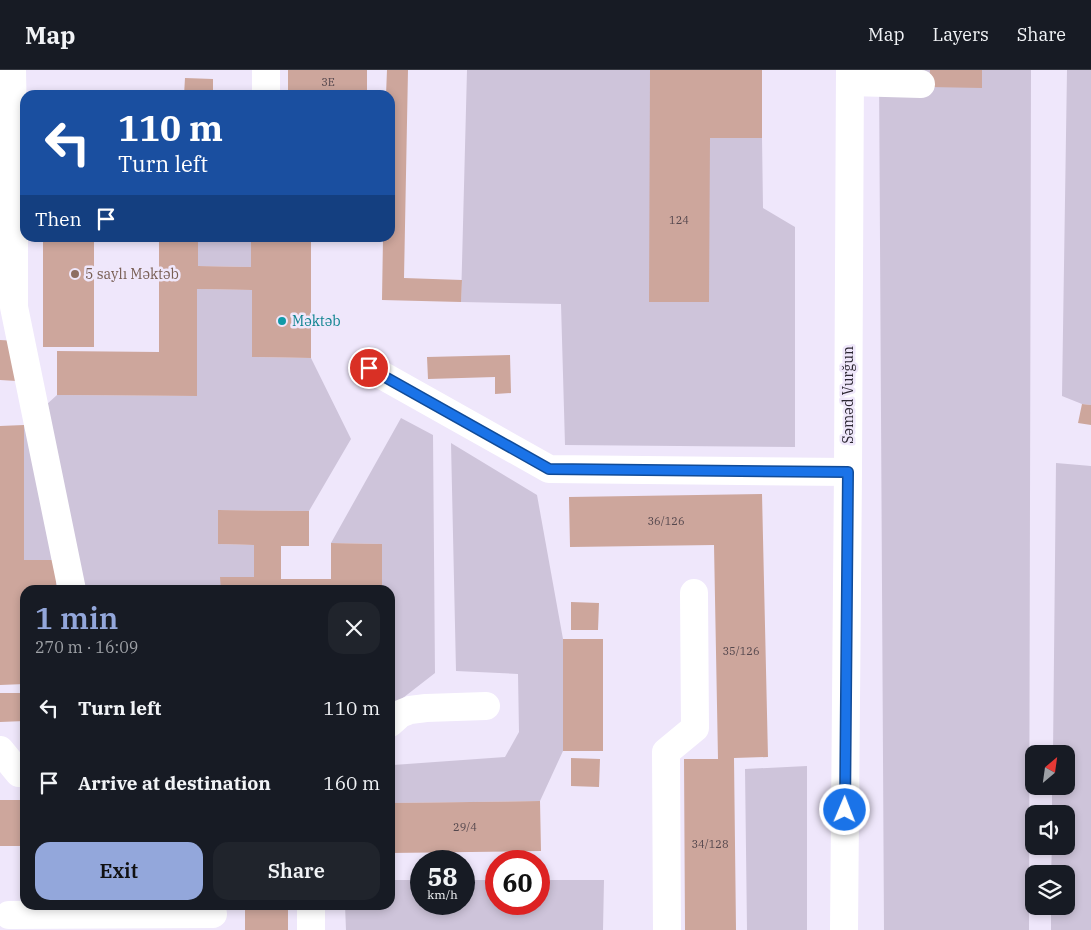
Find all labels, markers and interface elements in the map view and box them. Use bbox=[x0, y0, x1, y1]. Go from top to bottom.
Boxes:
text: Map bbox=[25, 19, 75, 51]
text: Map bbox=[868, 23, 905, 46]
text: Layers bbox=[933, 23, 989, 46]
text: Share bbox=[1017, 23, 1066, 46]
house number: 3E bbox=[321, 75, 335, 89]
text: 110 m bbox=[118, 105, 223, 151]
icon: left bbox=[35, 110, 100, 175]
text: Turn left bbox=[118, 149, 208, 178]
icon: arrive bbox=[92, 205, 120, 233]
text: Then bbox=[35, 207, 82, 231]
house number: 124 bbox=[669, 213, 689, 227]
place label: 5 saylı Məktəb bbox=[85, 265, 179, 283]
marker: 5 saylı Məktəb bbox=[69, 268, 81, 280]
place label: Məktəb bbox=[292, 312, 341, 330]
marker: Məktəb bbox=[276, 315, 288, 327]
street label: Səməd Vurğun bbox=[839, 346, 857, 444]
pin bbox=[348, 347, 390, 389]
icon: arrive bbox=[355, 354, 383, 382]
house number: 36/126 bbox=[647, 514, 685, 528]
text: 1 min bbox=[35, 598, 118, 637]
button: close bbox=[328, 602, 380, 654]
text: 270 m · 16:09 bbox=[35, 637, 138, 657]
house number: 35/126 bbox=[722, 644, 760, 658]
icon: left bbox=[35, 694, 63, 722]
text: Turn left bbox=[78, 696, 161, 720]
text: 110 m bbox=[323, 696, 380, 720]
north arrow bbox=[1025, 745, 1075, 795]
map controls bbox=[1025, 745, 1075, 915]
icon: arrive bbox=[35, 769, 63, 797]
text: Arrive at destination bbox=[78, 771, 271, 795]
text: 160 m bbox=[323, 771, 380, 795]
position arrow bbox=[818, 783, 870, 835]
button: sound bbox=[1025, 805, 1075, 855]
house number: 29/4 bbox=[453, 820, 477, 834]
house number: 34/128 bbox=[691, 837, 729, 851]
button: Exit bbox=[35, 842, 203, 900]
button: Share bbox=[213, 842, 380, 900]
speed limit sign: 60 bbox=[485, 850, 550, 915]
text: 58 bbox=[427, 860, 458, 893]
button: layers bbox=[1025, 865, 1075, 915]
text: km/h bbox=[427, 887, 458, 902]

